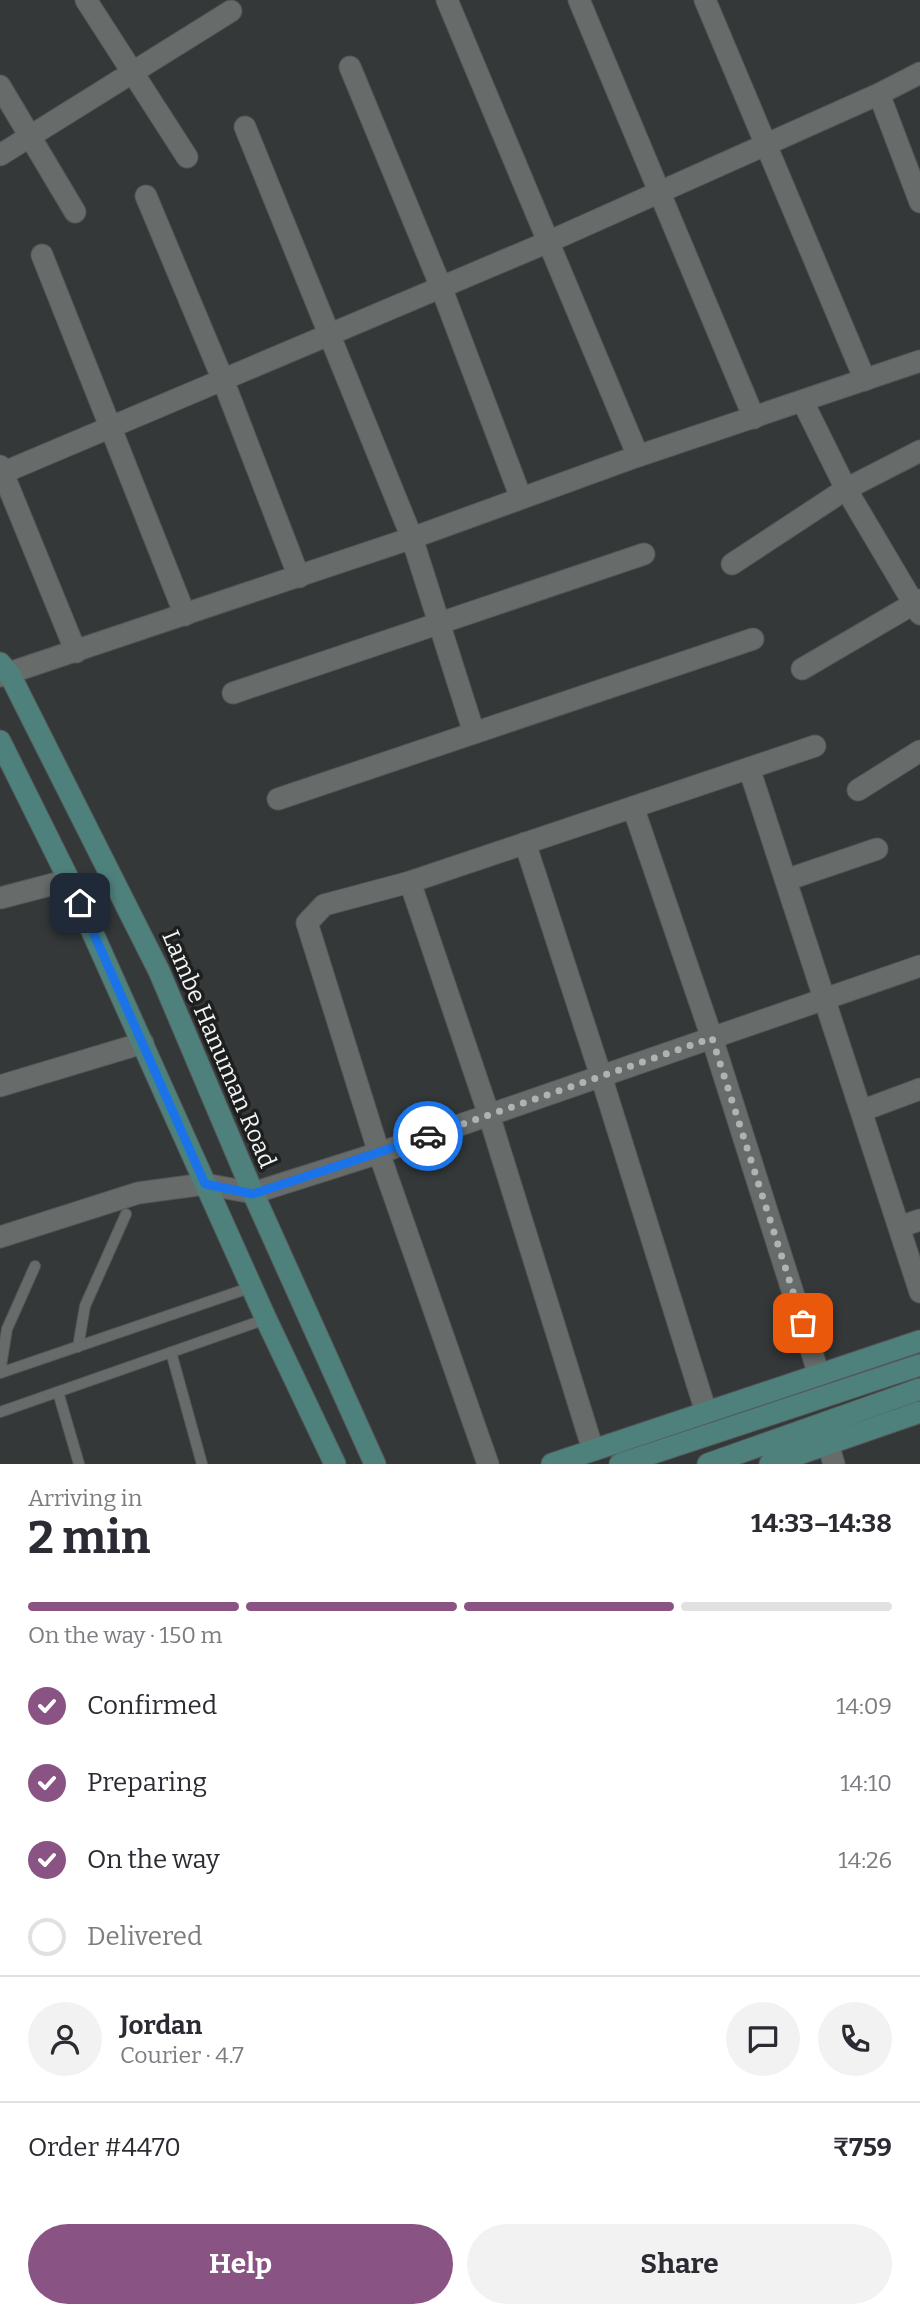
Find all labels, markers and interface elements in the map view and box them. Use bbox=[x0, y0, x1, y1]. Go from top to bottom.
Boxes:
pin bbox=[50, 873, 110, 933]
icon: home bbox=[61, 884, 99, 922]
street label: Lambe Hanuman Road bbox=[156, 926, 282, 1172]
courier bbox=[393, 1101, 463, 1171]
icon: car bbox=[409, 1117, 447, 1155]
pin bbox=[773, 1293, 833, 1353]
icon: bag bbox=[784, 1304, 822, 1342]
text: Arriving in bbox=[28, 1484, 142, 1512]
text: 14:33–14:38 bbox=[751, 1508, 892, 1539]
text: 2 min bbox=[28, 1510, 150, 1565]
text: On the way · 150 m bbox=[28, 1621, 222, 1649]
icon: check bbox=[28, 1687, 66, 1725]
text: Confirmed bbox=[87, 1690, 217, 1721]
text: 14:09 bbox=[836, 1692, 892, 1720]
icon: check bbox=[28, 1764, 66, 1802]
text: Preparing bbox=[87, 1767, 207, 1798]
text: 14:10 bbox=[840, 1769, 892, 1797]
icon: check bbox=[28, 1841, 66, 1879]
text: On the way bbox=[87, 1844, 220, 1875]
text: 14:26 bbox=[838, 1846, 892, 1874]
text: Delivered bbox=[87, 1921, 202, 1952]
button: person bbox=[28, 2002, 102, 2076]
button: chat bbox=[726, 2002, 800, 2076]
button: phone bbox=[818, 2002, 892, 2076]
text: Jordan bbox=[120, 2010, 202, 2041]
text: Courier · 4.7 bbox=[120, 2041, 244, 2069]
text: Order #4470 bbox=[28, 2132, 181, 2163]
text: ₹759 bbox=[833, 2132, 892, 2163]
button: Help bbox=[28, 2224, 453, 2304]
button: Share bbox=[467, 2224, 892, 2304]

